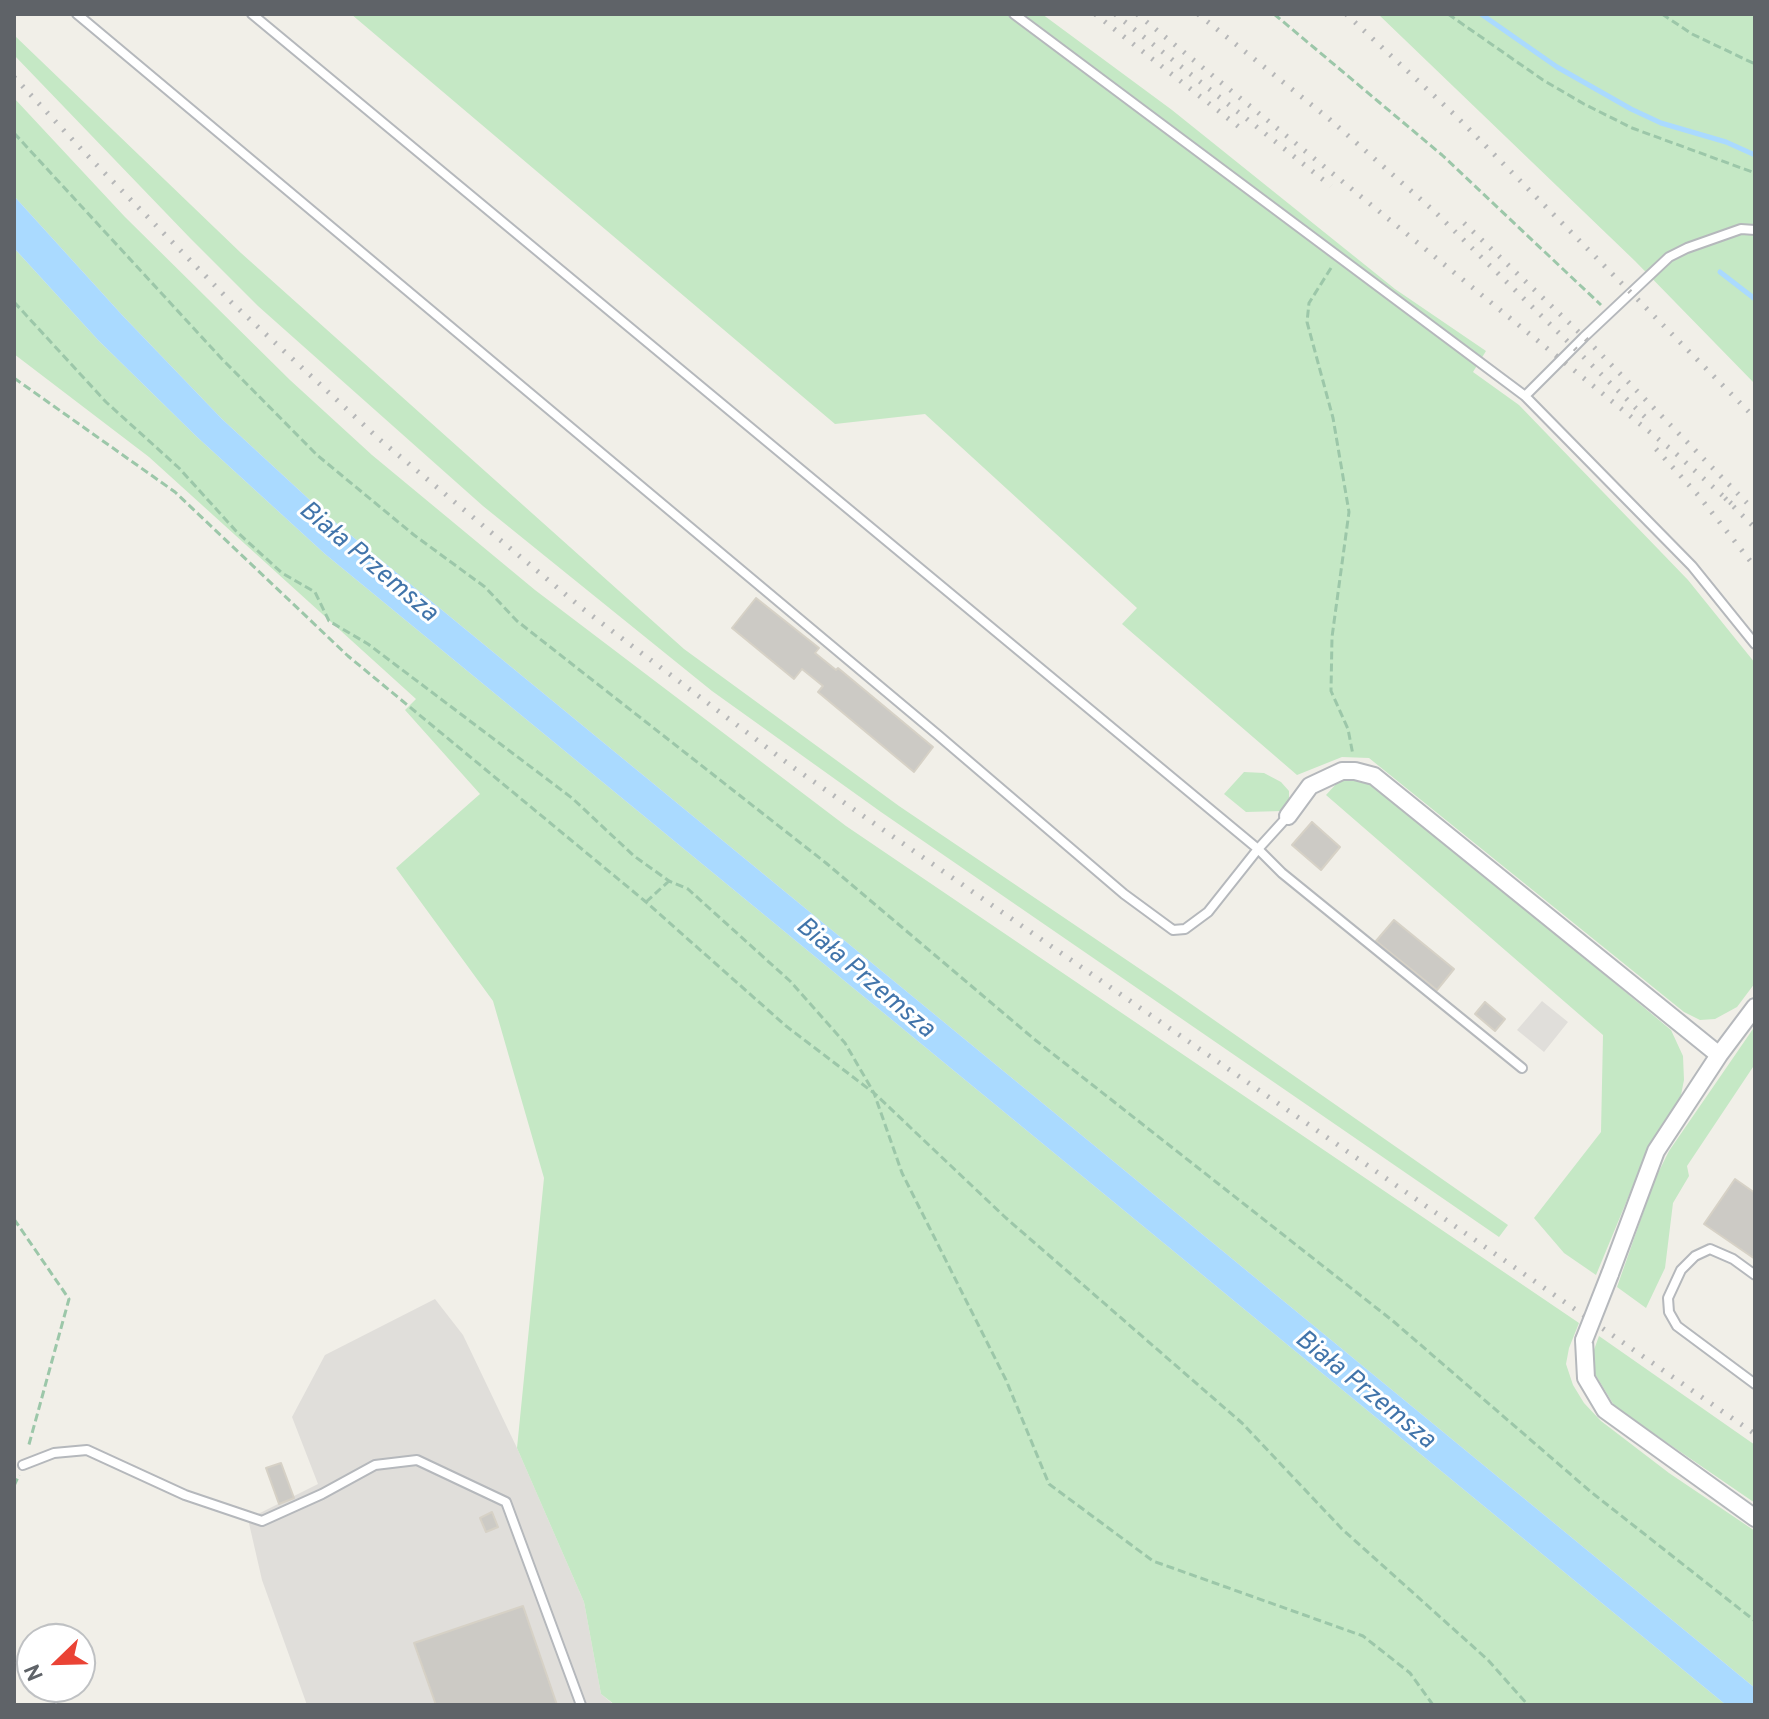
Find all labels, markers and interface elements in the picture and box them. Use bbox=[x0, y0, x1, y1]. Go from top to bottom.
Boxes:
water label: Biała Przemsza bbox=[291, 496, 443, 630]
water label: Biała Przemsza bbox=[788, 912, 940, 1046]
water label: Biała Przemsza bbox=[1287, 1325, 1441, 1457]
north arrow bbox=[16, 1623, 96, 1703]
text: N bbox=[20, 1659, 51, 1684]

